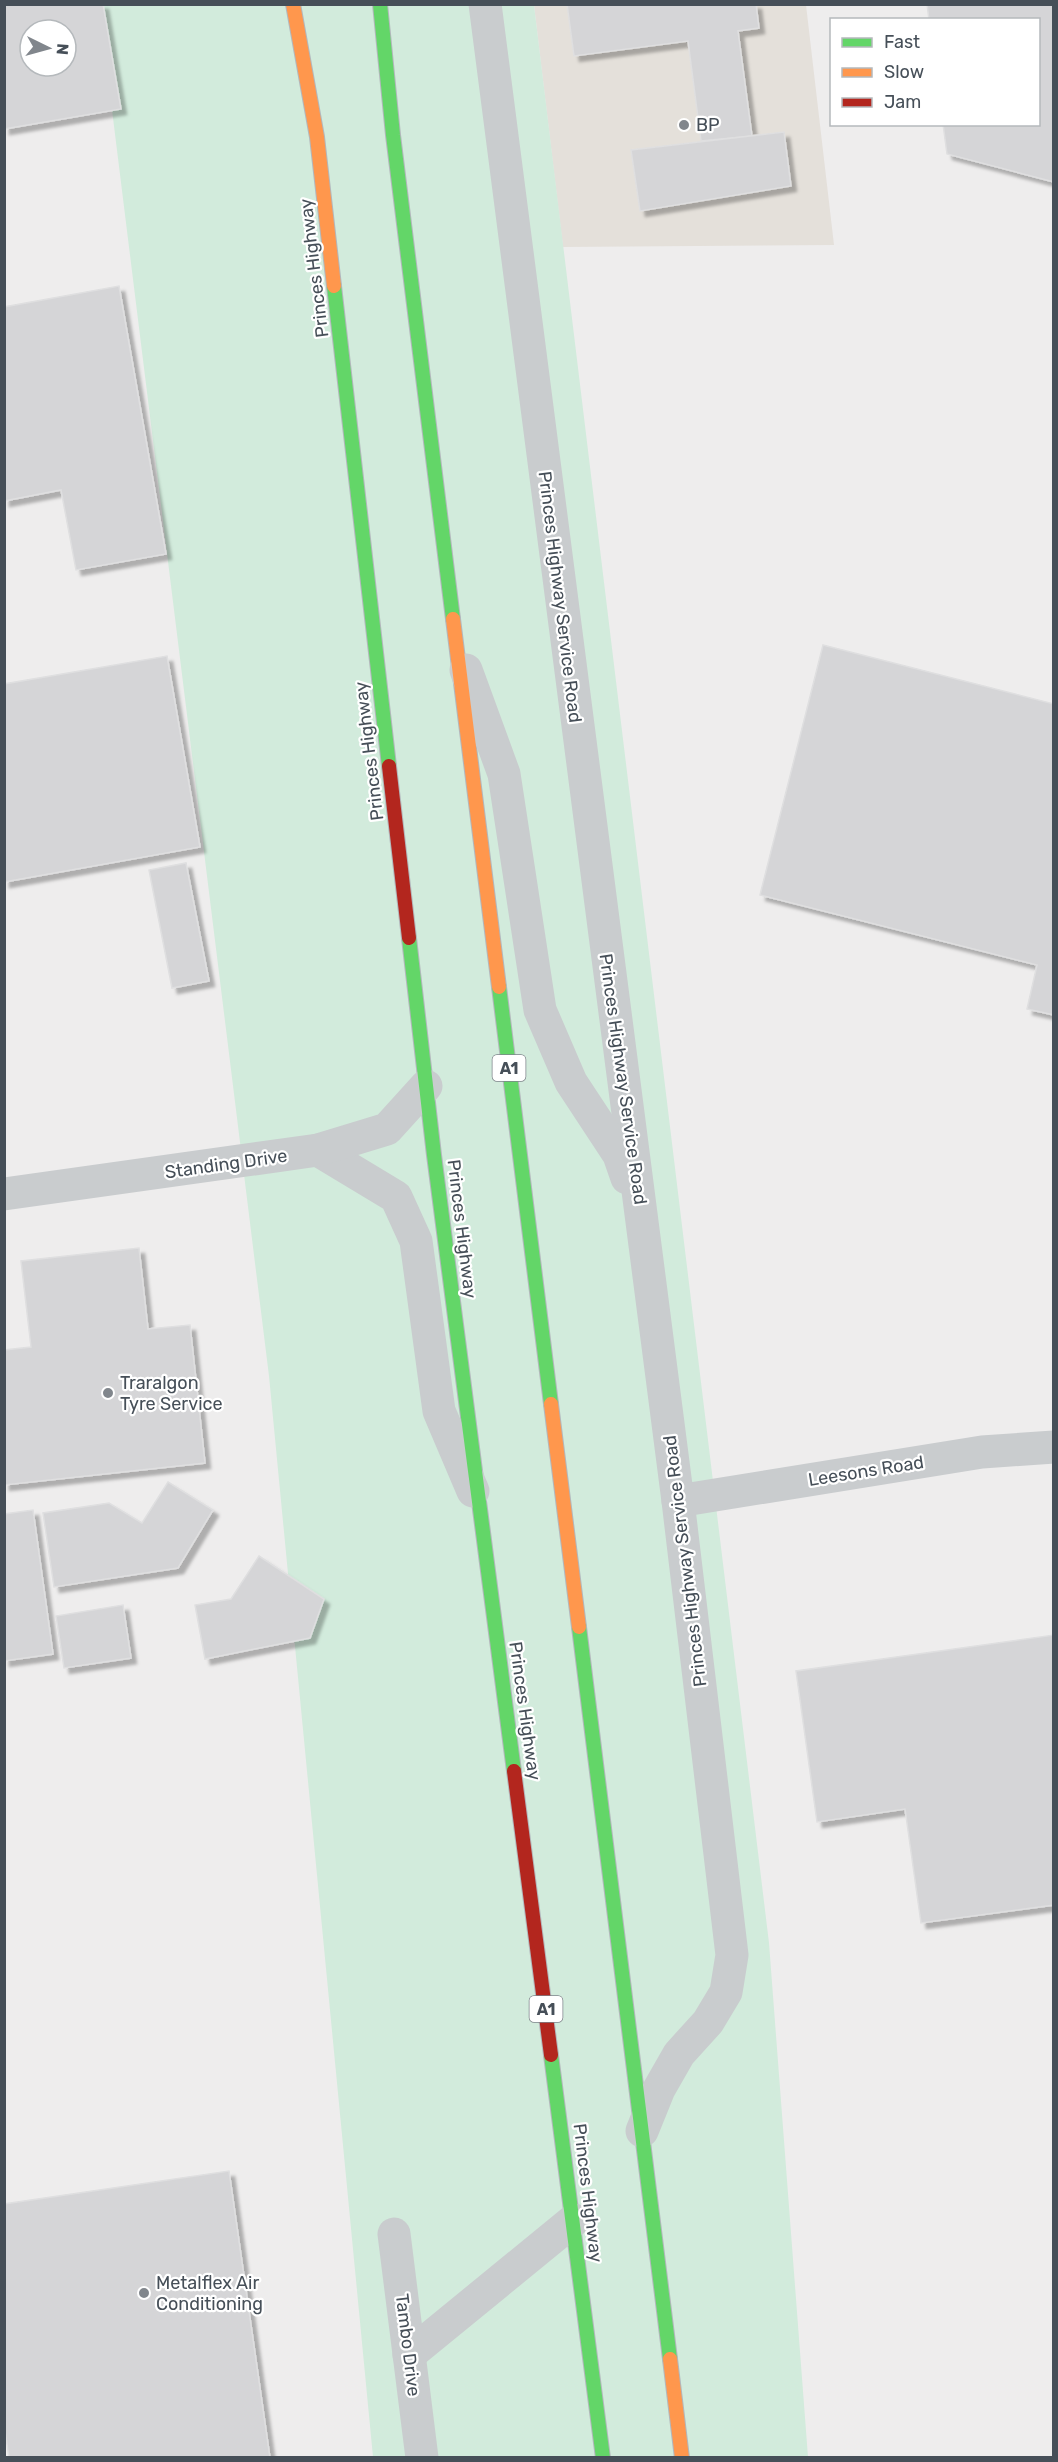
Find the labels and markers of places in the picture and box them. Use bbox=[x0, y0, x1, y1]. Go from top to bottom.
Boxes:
place label: BP bbox=[696, 114, 720, 136]
marker: BP bbox=[677, 118, 691, 132]
place label: Traralgon Tyre Service bbox=[120, 1372, 223, 1415]
marker: Traralgon Tyre Service bbox=[101, 1386, 115, 1400]
place label: Metalflex Air Conditioning bbox=[156, 2272, 263, 2315]
marker: Metalflex Air Conditioning bbox=[137, 2286, 151, 2300]

